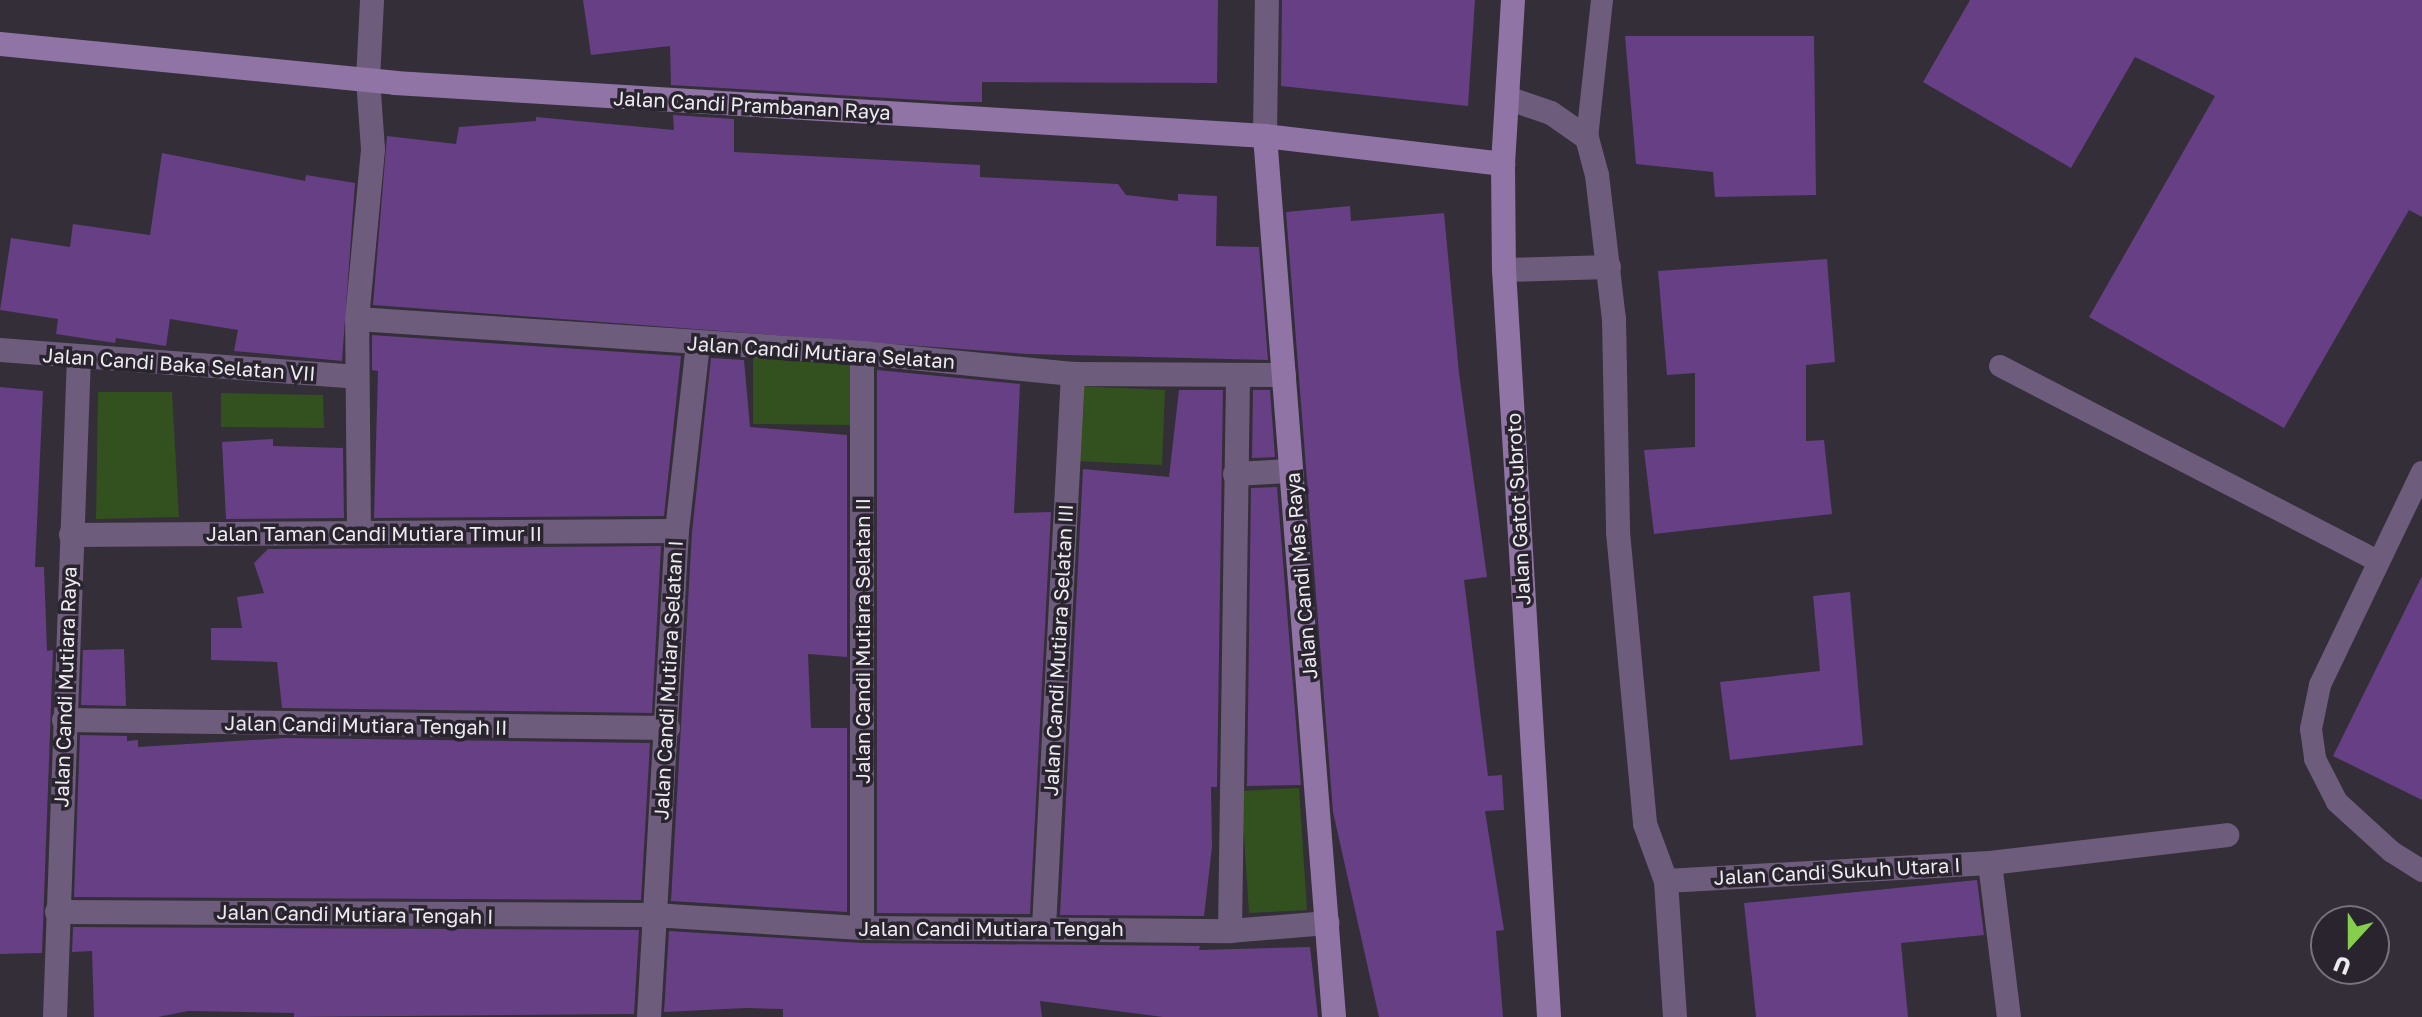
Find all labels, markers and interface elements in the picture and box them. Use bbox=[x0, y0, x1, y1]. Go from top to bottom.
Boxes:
street label: Jalan Candi Prambanan Raya bbox=[613, 86, 891, 124]
street label: Jalan Candi Mutiara Selatan bbox=[686, 331, 956, 373]
street label: Jalan Candi Baka Selatan VII bbox=[42, 342, 316, 386]
street label: Jalan Gatot Subroto bbox=[1501, 412, 1535, 606]
street label: Jalan Candi Mas Raya bbox=[1280, 472, 1322, 680]
street label: Jalan Candi Mutiara Selatan II bbox=[850, 498, 874, 784]
street label: Jalan Candi Mutiara Selatan III bbox=[1038, 503, 1078, 797]
street label: Jalan Taman Candi Mutiara Timur II bbox=[206, 521, 542, 545]
street label: Jalan Candi Mutiara Selatan I bbox=[649, 540, 687, 820]
street label: Jalan Candi Mutiara Raya bbox=[49, 566, 81, 808]
street label: Jalan Candi Mutiara Tengah II bbox=[224, 711, 508, 739]
street label: Jalan Candi Sukuh Utara I bbox=[1713, 853, 1961, 889]
street label: Jalan Candi Mutiara Tengah I bbox=[216, 900, 494, 928]
north arrow bbox=[2310, 905, 2390, 985]
street label: Jalan Candi Mutiara Tengah bbox=[858, 916, 1124, 940]
text: U bbox=[2330, 951, 2354, 981]

